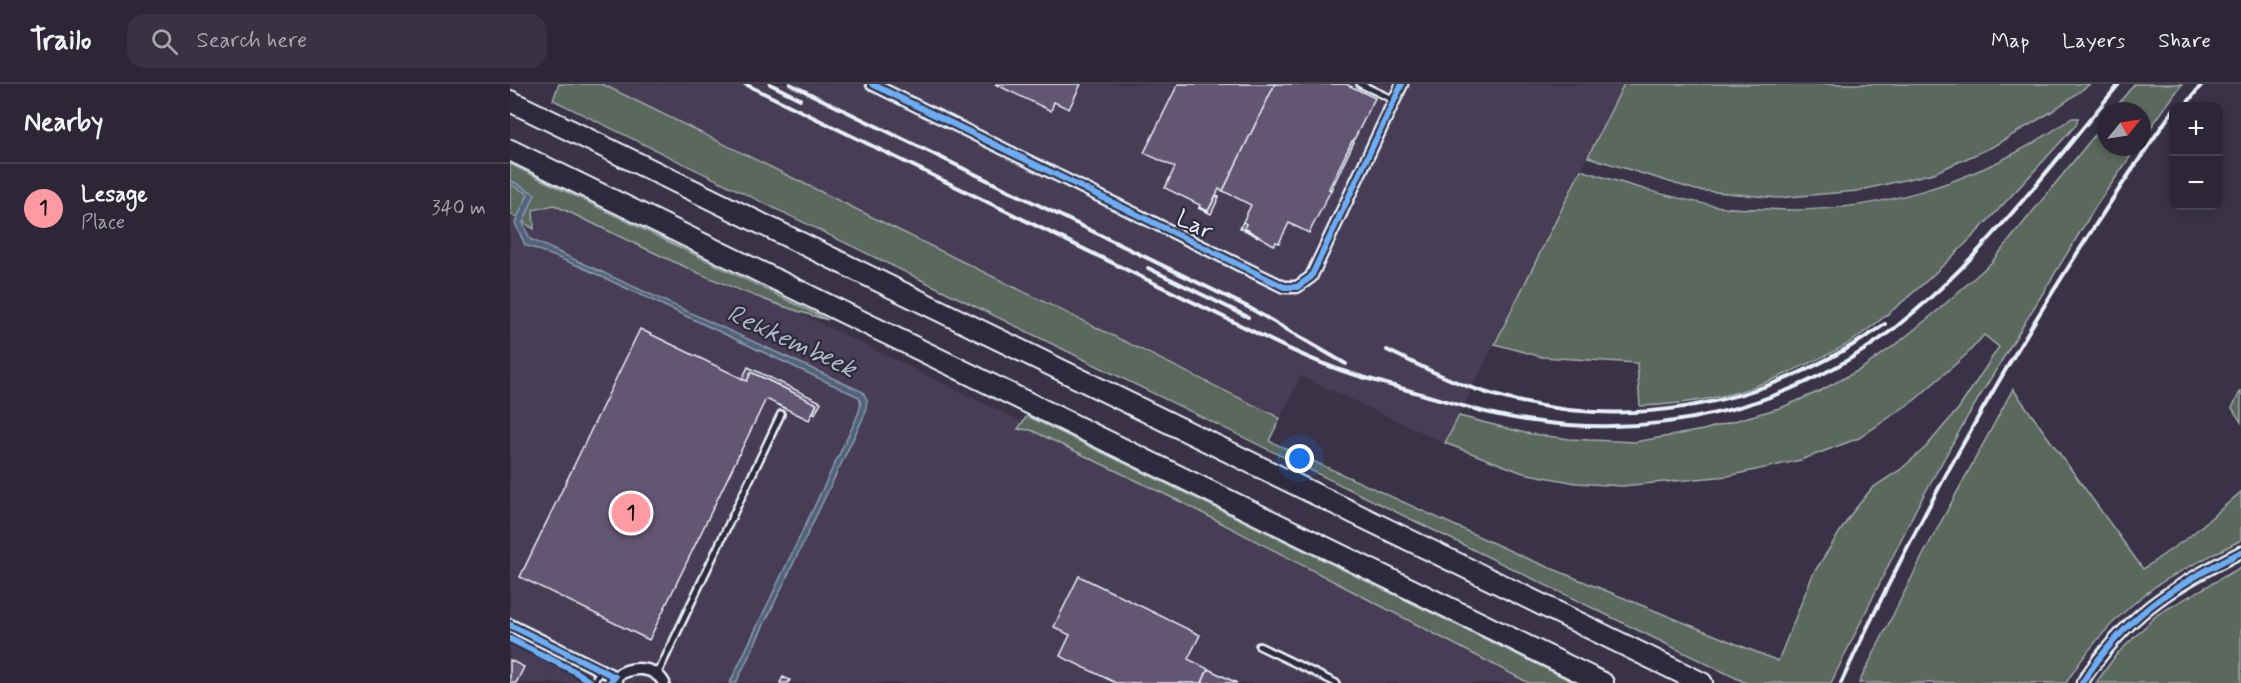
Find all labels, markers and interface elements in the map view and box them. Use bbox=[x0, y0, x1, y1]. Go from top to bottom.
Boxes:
search box bbox=[127, 14, 547, 68]
text: Trailo bbox=[30, 23, 91, 60]
icon: search bbox=[148, 25, 181, 58]
text: Search here bbox=[196, 27, 307, 55]
text: Map bbox=[1991, 27, 2029, 55]
text: Layers bbox=[2062, 27, 2125, 55]
text: Share bbox=[2158, 27, 2211, 55]
north arrow bbox=[2097, 102, 2151, 156]
map controls bbox=[2169, 102, 2223, 210]
button: + bbox=[2169, 102, 2223, 156]
text: Nearby bbox=[24, 106, 103, 140]
button: − bbox=[2169, 156, 2223, 210]
text: Lesage bbox=[81, 181, 148, 209]
text: 1 bbox=[39, 195, 48, 222]
text: 340 m bbox=[431, 195, 486, 222]
street label: Lar bbox=[1171, 203, 1218, 247]
text: Place bbox=[81, 209, 125, 236]
water label: Rekkembeek bbox=[721, 297, 863, 387]
your location bbox=[1285, 444, 1314, 473]
pin: 1 bbox=[612, 490, 650, 536]

